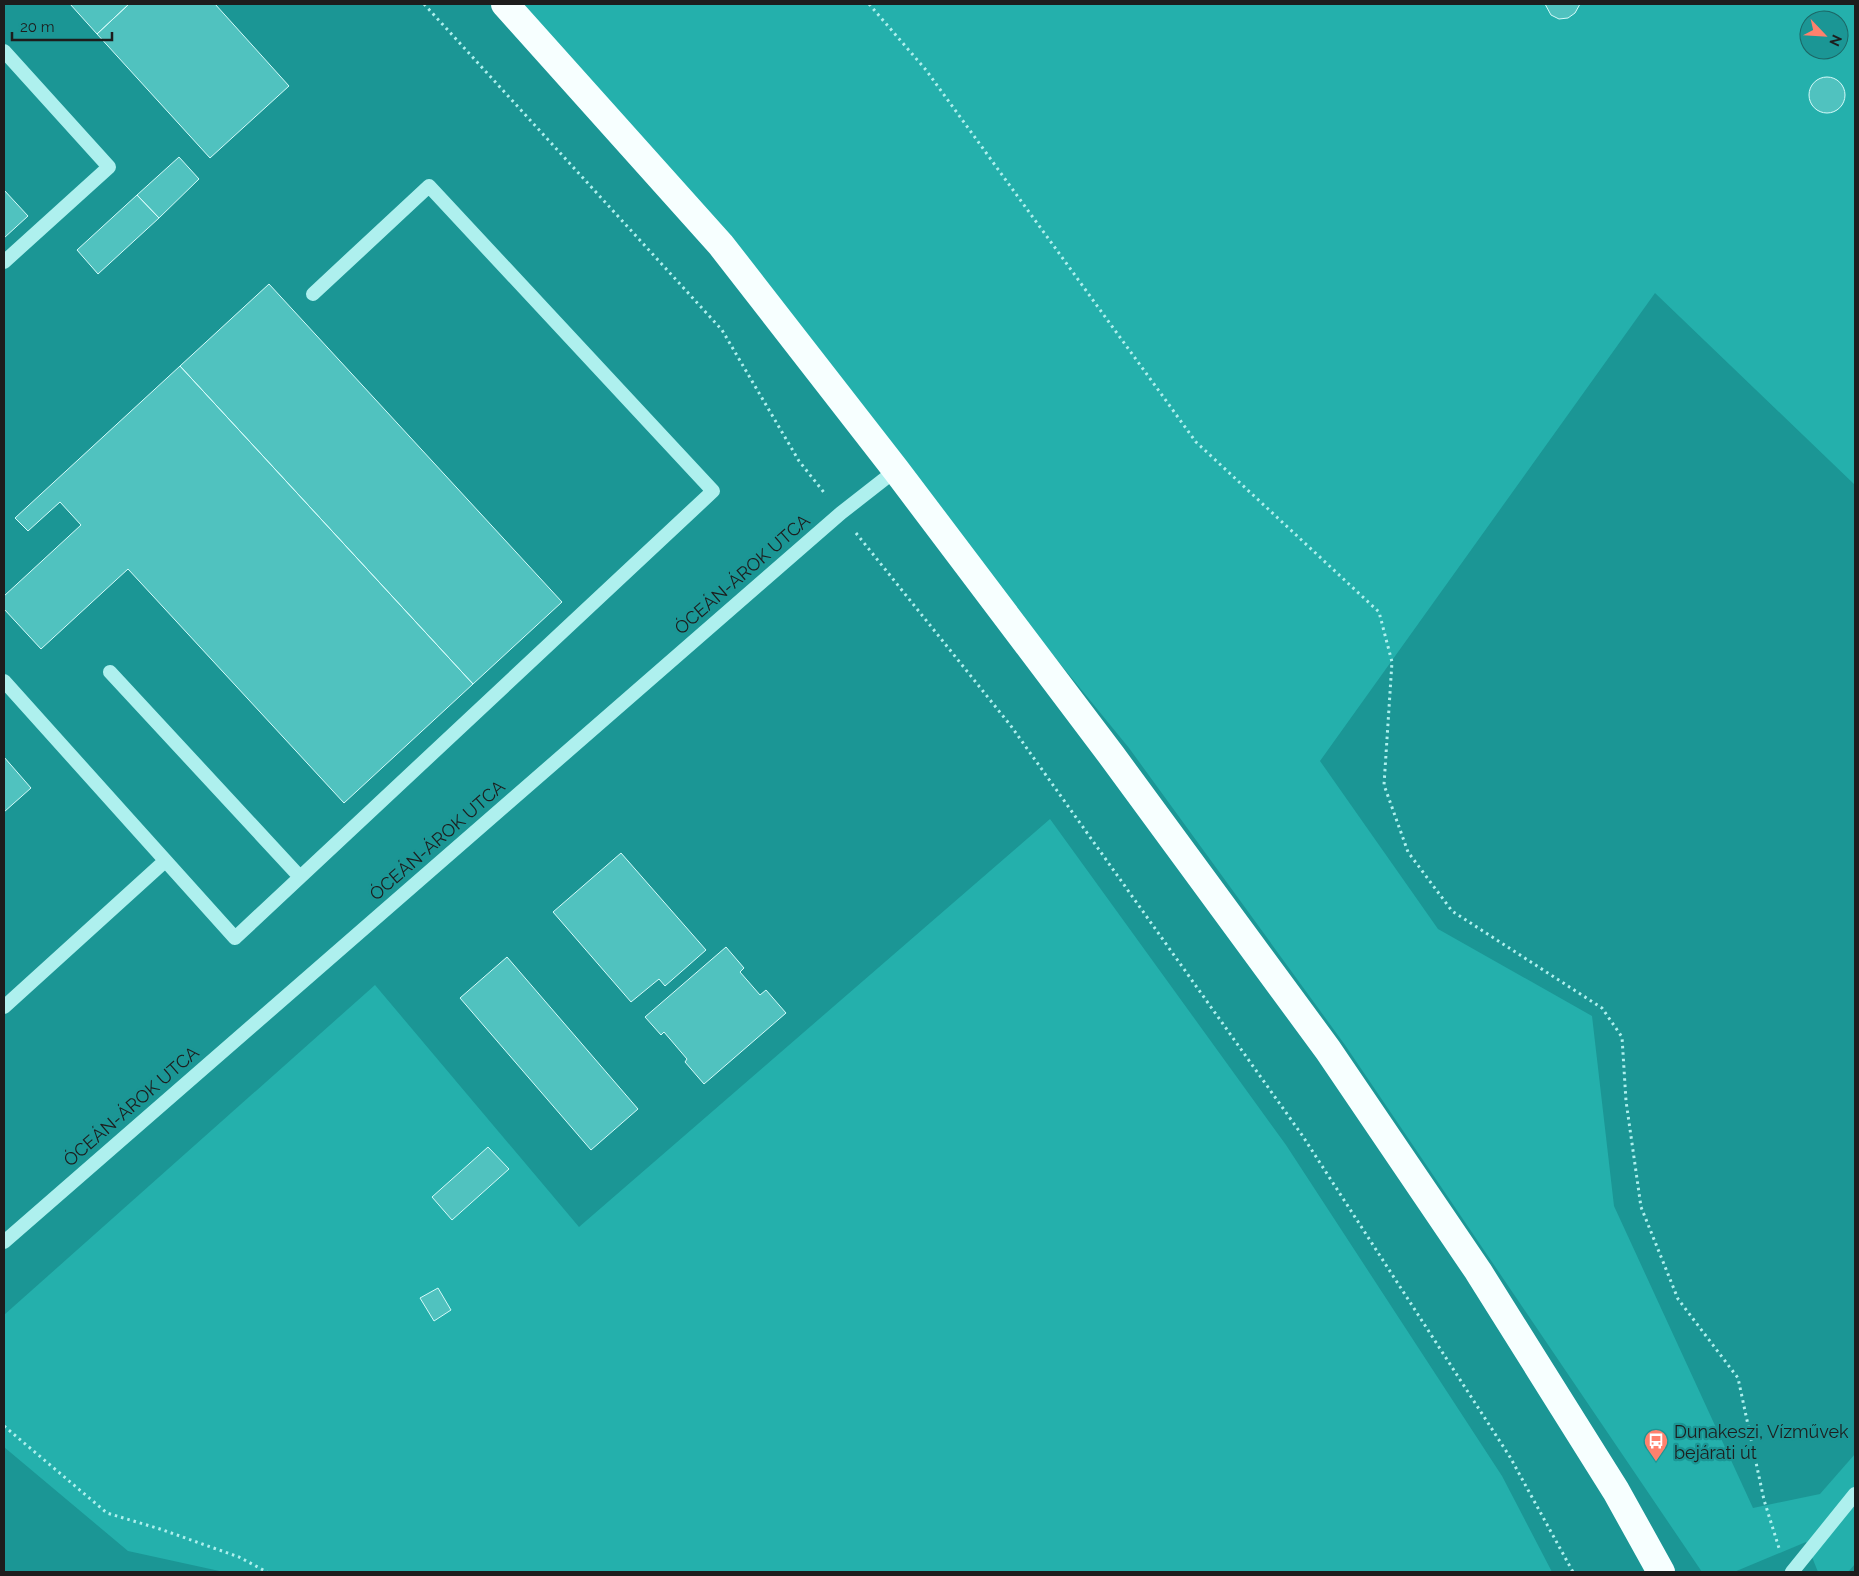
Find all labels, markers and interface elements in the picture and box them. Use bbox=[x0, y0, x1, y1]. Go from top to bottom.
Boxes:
scale bar bbox=[12, 10, 112, 42]
north arrow bbox=[1799, 10, 1849, 60]
text: 20 m bbox=[20, 18, 55, 36]
text: N bbox=[1826, 32, 1845, 49]
street label: ÓCEÁN-ÁROK UTCA bbox=[669, 509, 814, 638]
street label: ÓCEÁN-ÁROK UTCA bbox=[364, 775, 509, 904]
street label: ÓCEÁN-ÁROK UTCA bbox=[58, 1041, 203, 1170]
place label: Dunakeszi, Vízművek bejárati út bbox=[1674, 1421, 1849, 1463]
bus stop icon: Dunakeszi, Vízművek bejárati út bbox=[1643, 1428, 1669, 1462]

